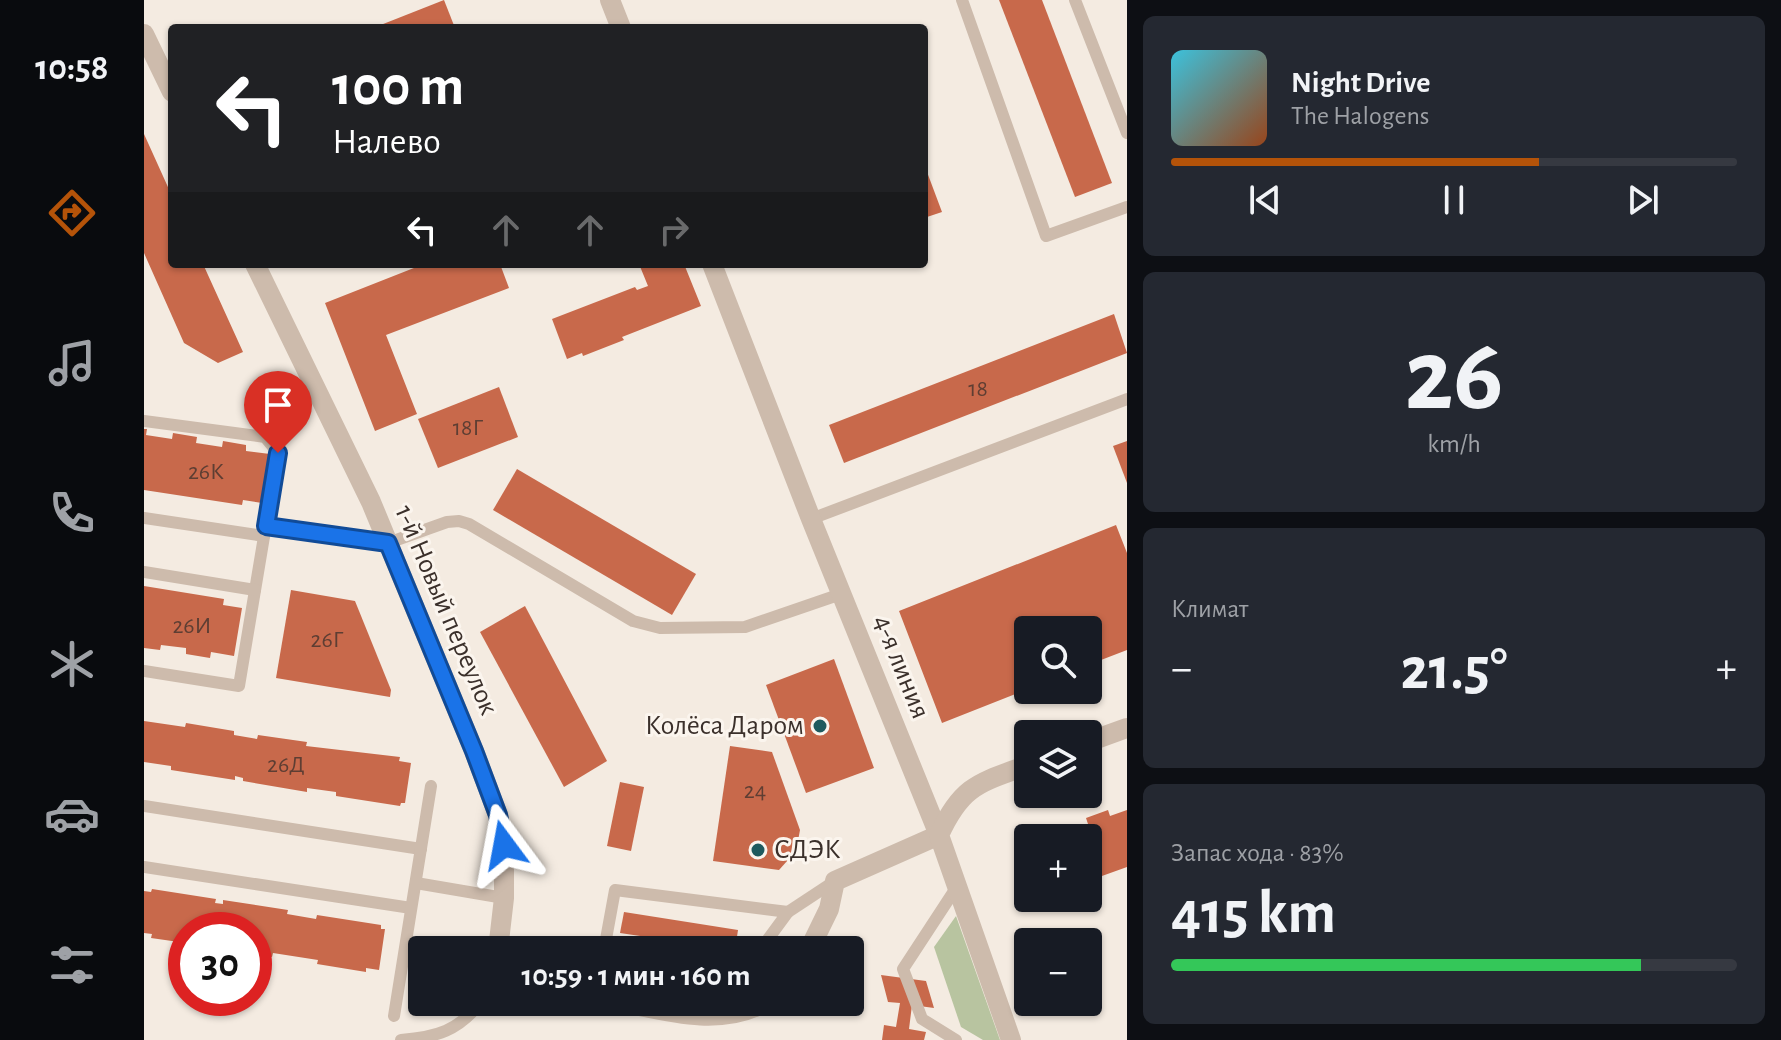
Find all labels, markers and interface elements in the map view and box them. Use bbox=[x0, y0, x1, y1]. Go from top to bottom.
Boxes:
text: 10:58 bbox=[35, 50, 109, 86]
icon: left bbox=[200, 56, 304, 160]
text: 100 m bbox=[332, 59, 464, 115]
text: Night Drive bbox=[1291, 68, 1430, 98]
text: The Halogens bbox=[1291, 103, 1429, 129]
text: Налево bbox=[332, 124, 441, 160]
icon: previous bbox=[1243, 178, 1287, 222]
icon: pause bbox=[1432, 178, 1476, 222]
icon: next bbox=[1621, 178, 1665, 222]
icon: directions bbox=[44, 185, 100, 241]
icon: left bbox=[400, 208, 444, 252]
icon: ahead bbox=[484, 208, 528, 252]
icon: ahead bbox=[568, 208, 612, 252]
icon: right bbox=[652, 208, 696, 252]
text: 26 bbox=[1404, 325, 1504, 429]
icon: music bbox=[44, 335, 100, 391]
pin bbox=[244, 371, 312, 453]
house number: 18 bbox=[968, 377, 988, 401]
icon: arrive bbox=[256, 383, 300, 427]
house number: 18Г bbox=[453, 416, 483, 440]
text: km/h bbox=[1427, 431, 1481, 457]
house number: 26К bbox=[188, 460, 224, 484]
icon: phone bbox=[44, 485, 100, 541]
street label: 1-й Новый переулок bbox=[389, 501, 503, 719]
text: Климат bbox=[1171, 596, 1248, 622]
street label: 4-я линия bbox=[868, 611, 934, 723]
house number: 26И bbox=[172, 614, 212, 638]
map controls bbox=[1014, 616, 1102, 1016]
button: search bbox=[1014, 616, 1102, 704]
house number: 26Г bbox=[311, 628, 344, 652]
icon: climate bbox=[44, 636, 100, 692]
text: 21.5° bbox=[1400, 640, 1508, 700]
text: − bbox=[1171, 647, 1192, 691]
text: + bbox=[1716, 647, 1737, 691]
place label: Колёса Даром bbox=[645, 712, 804, 740]
marker: Колёса Даром bbox=[811, 717, 829, 735]
button: layers bbox=[1014, 720, 1102, 808]
house number: 26Д bbox=[267, 753, 305, 777]
house number: 24 bbox=[744, 779, 766, 803]
icon: car bbox=[44, 786, 100, 842]
position arrow bbox=[462, 803, 546, 887]
button: + bbox=[1014, 824, 1102, 912]
place label: СДЭК bbox=[774, 836, 841, 864]
text: Запас хода · 83% bbox=[1171, 840, 1344, 866]
marker: СДЭК bbox=[749, 841, 767, 859]
text: 415 km bbox=[1171, 884, 1336, 944]
speed limit sign: 30 bbox=[168, 912, 272, 1016]
button: − bbox=[1014, 928, 1102, 1016]
icon: filters bbox=[44, 937, 100, 993]
text: 10:59 · 1 мин · 160 m bbox=[521, 961, 751, 991]

